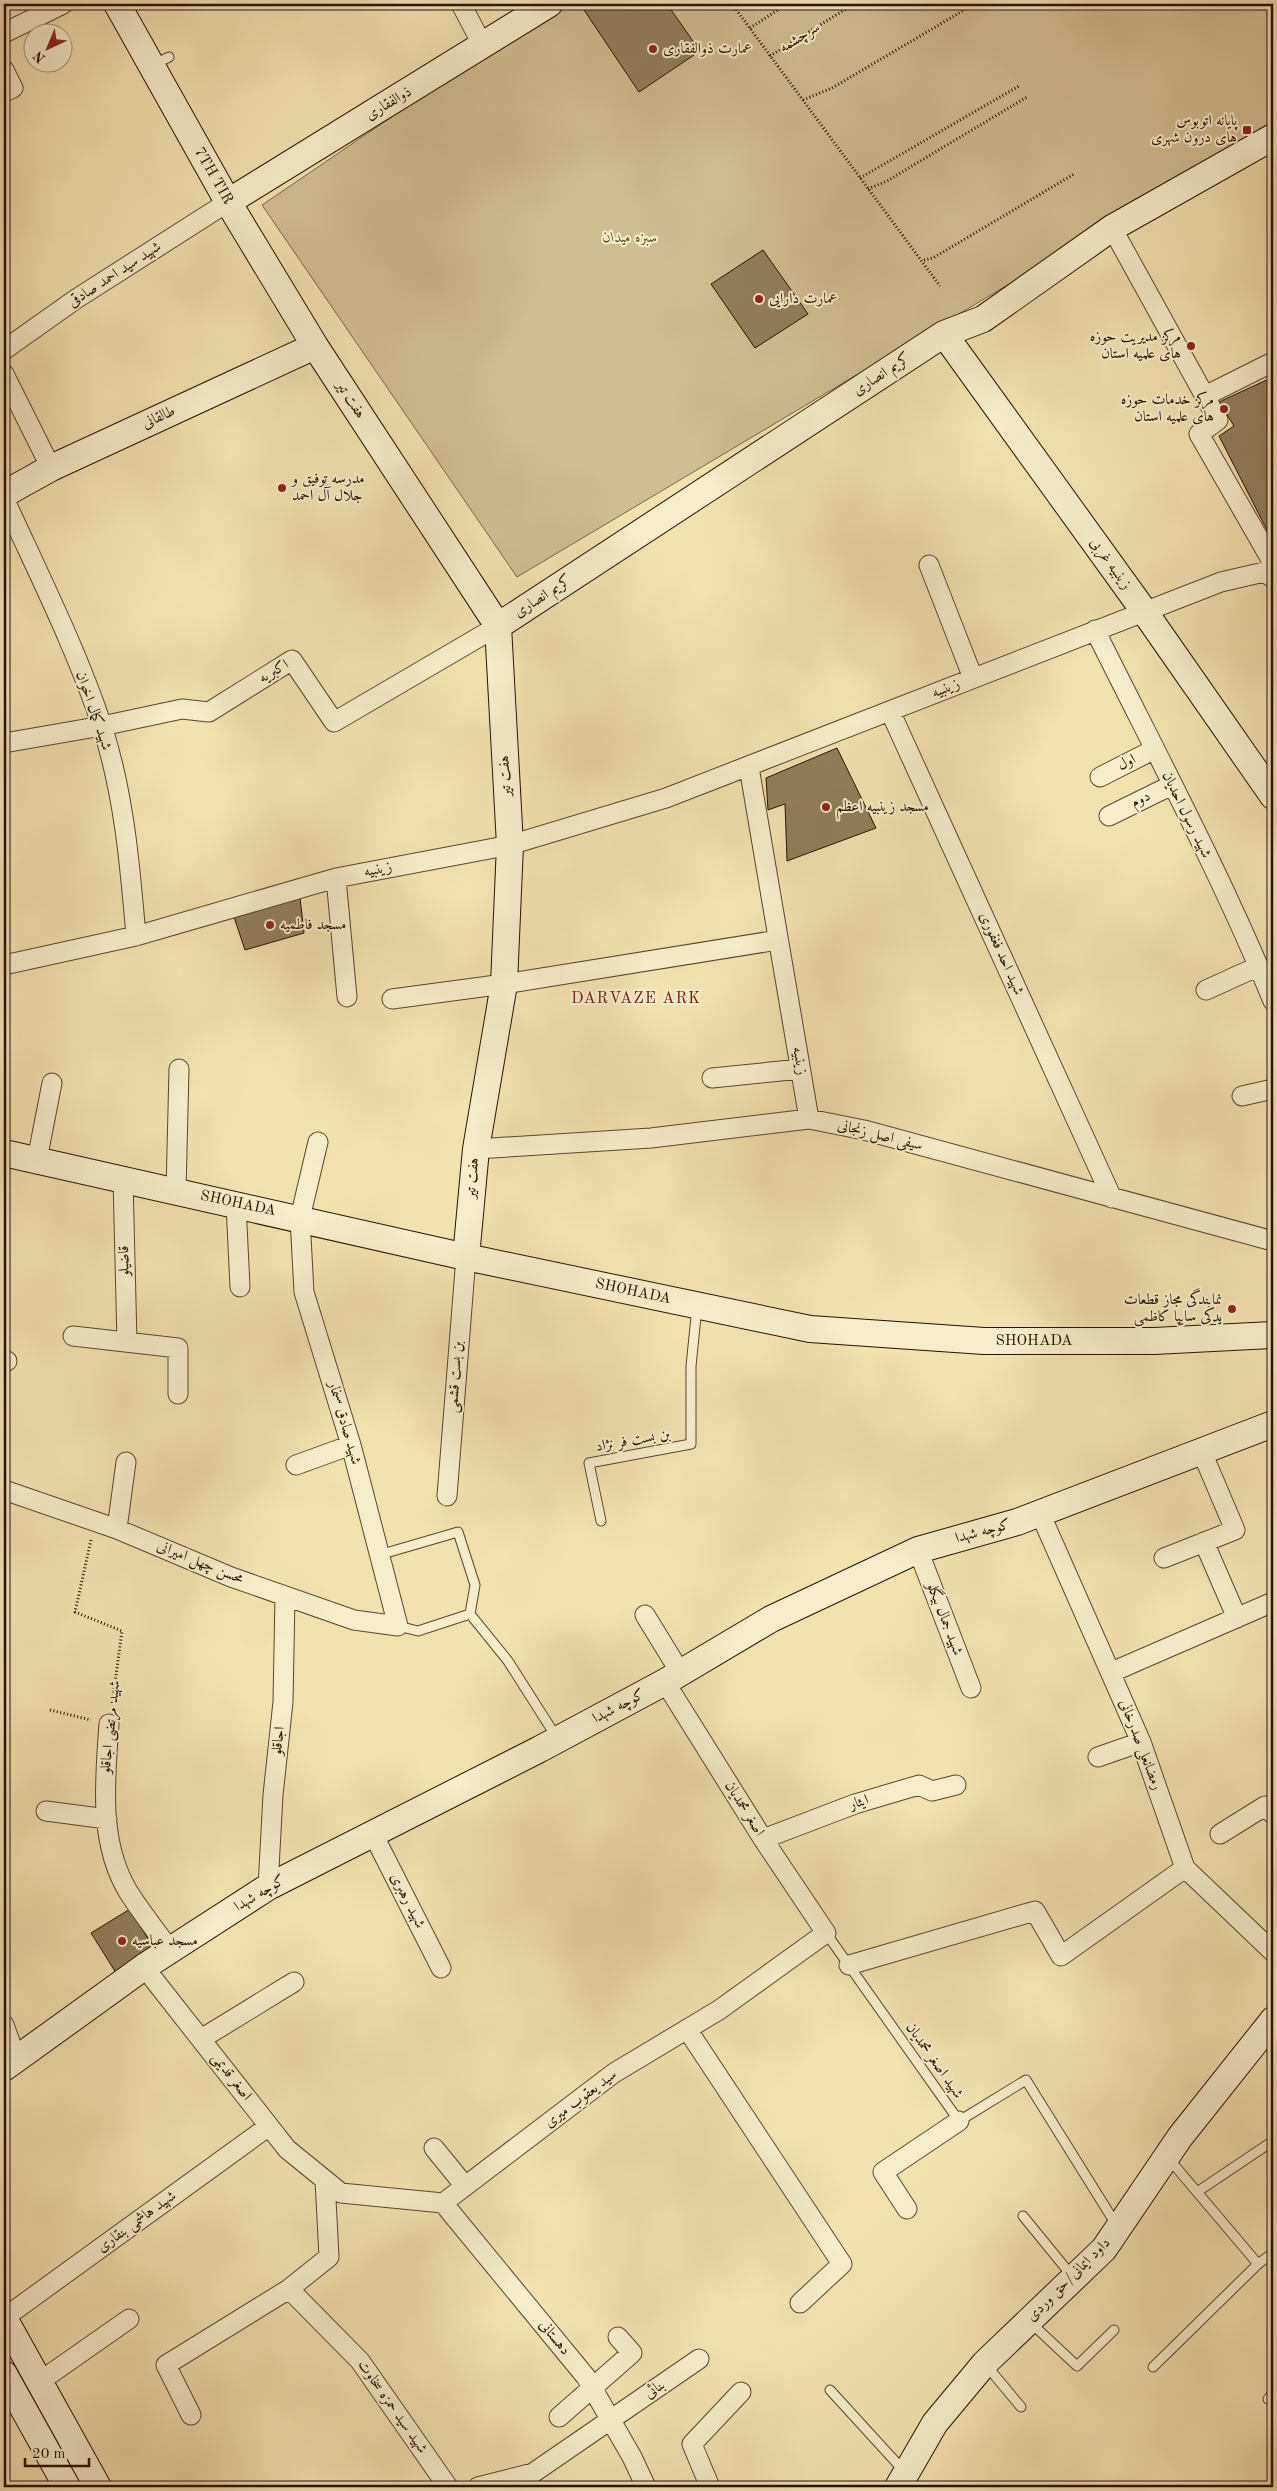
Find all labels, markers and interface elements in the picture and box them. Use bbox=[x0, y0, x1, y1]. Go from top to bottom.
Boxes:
street label: سرچشمه bbox=[777, 20, 823, 57]
north arrow bbox=[22, 22, 72, 72]
place label: عمارت ذوالفقاری bbox=[663, 42, 752, 57]
marker: عمارت ذوالفقاری bbox=[647, 43, 659, 55]
text: N bbox=[31, 48, 48, 65]
street label: ذوالفقاری bbox=[363, 84, 415, 124]
place label: پایانه اتوبوس های درون شهری bbox=[1151, 114, 1238, 147]
marker: پایانه اتوبوس های درون شهری bbox=[1241, 124, 1253, 136]
street label: 7TH TIR bbox=[191, 145, 235, 207]
park label: سبزه میدان bbox=[603, 231, 657, 246]
street label: شهید سید احمد صادقی bbox=[65, 239, 165, 311]
place label: عمارت دارایی bbox=[769, 292, 837, 308]
marker: عمارت دارایی bbox=[753, 293, 765, 305]
place label: مرکز مدیریت حوزه های علمیه استان bbox=[1090, 328, 1181, 362]
marker: مرکز مدیریت حوزه های علمیه استان bbox=[1185, 340, 1197, 352]
street label: کریم انصاری bbox=[850, 349, 915, 402]
street label: هفت تیر bbox=[331, 377, 367, 421]
place label: مرکز خدمات حوزه های علمیه استان bbox=[1121, 391, 1214, 425]
marker: مرکز خدمات حوزه های علمیه استان bbox=[1218, 403, 1230, 415]
street label: طالقانی bbox=[140, 404, 178, 432]
place label: مدرسه توفیق و جلال آل احمد bbox=[290, 472, 365, 504]
marker: مدرسه توفیق و جلال آل احمد bbox=[276, 482, 288, 494]
street label: زینبیه غربی bbox=[1085, 536, 1134, 594]
street label: کریم انصاری bbox=[511, 571, 576, 624]
street label: اکبریه bbox=[256, 657, 291, 686]
street label: شهید کمال اخوان bbox=[72, 669, 115, 753]
street label: زینبیه bbox=[930, 677, 962, 701]
street label: اول bbox=[1115, 752, 1139, 774]
street label: هفت تیر bbox=[497, 755, 515, 799]
street label: شهید رسول احدیان bbox=[1158, 769, 1213, 861]
street label: دوم bbox=[1129, 789, 1155, 815]
place label: مسجد زینبیه اعظم bbox=[836, 800, 929, 820]
marker: مسجد زینبیه اعظم bbox=[820, 801, 832, 813]
street label: زینبیه bbox=[363, 860, 393, 880]
street label: شهید احد فغفوری bbox=[975, 910, 1026, 998]
place label: مسجد فاطمیه bbox=[280, 918, 346, 933]
marker: مسجد فاطمیه bbox=[264, 919, 276, 931]
district label: DARVAZE ARK bbox=[571, 991, 701, 1007]
street label: زینبیه bbox=[789, 1046, 809, 1076]
street label: سیفی اصل زنجانی bbox=[835, 1118, 924, 1156]
street label: هفت تیر bbox=[464, 1157, 482, 1201]
street label: SHOHADA bbox=[199, 1189, 278, 1219]
street label: قاضیلو bbox=[117, 1246, 133, 1278]
street label: SHOHADA bbox=[594, 1277, 673, 1307]
place label: نمایندگی مجاز قطعات یدکی سایپا کاظمی bbox=[1124, 1287, 1222, 1327]
marker: نمایندگی مجاز قطعات یدکی سایپا کاظمی bbox=[1226, 1303, 1238, 1315]
street label: SHOHADA bbox=[995, 1334, 1073, 1349]
street label: بن بست قشمی bbox=[446, 1340, 468, 1414]
street label: شهید صادق سنمار bbox=[323, 1378, 363, 1467]
street label: بن بست فر نژاد bbox=[595, 1427, 672, 1456]
street label: کوچه شهدا bbox=[954, 1516, 1013, 1548]
street label: محسن چهل امیرانی bbox=[154, 1539, 246, 1589]
street label: شهید جمال بیگلو bbox=[922, 1577, 969, 1658]
street label: شهید مرتضی اجاقلو bbox=[98, 1680, 125, 1777]
street label: کوچه شهدا bbox=[590, 1686, 648, 1729]
street label: رمضانعلی صدرخانی bbox=[1114, 1698, 1164, 1793]
street label: اجاقلو bbox=[270, 1726, 288, 1758]
street label: اصغر محمدیان bbox=[721, 1779, 767, 1840]
street label: ایثار bbox=[845, 1793, 871, 1815]
street label: شهید رهبری bbox=[386, 1871, 427, 1931]
street label: کوچه شهدا bbox=[231, 1872, 289, 1917]
place label: مسجد عباسیه bbox=[132, 1934, 198, 1949]
marker: مسجد عباسیه bbox=[116, 1935, 128, 1947]
street label: شهید اصغر محمدیان bbox=[902, 2020, 966, 2102]
street label: اصغر قدیمی bbox=[206, 2051, 254, 2105]
street label: سید یعقوب میری bbox=[542, 2067, 620, 2131]
street label: شهید هاشمی بنقاری bbox=[95, 2188, 180, 2257]
street label: داود ایمانی/حق وردی bbox=[1024, 2235, 1114, 2325]
street label: دهستانی bbox=[536, 2318, 572, 2358]
street label: شهید سید حمزه سخاوت bbox=[353, 2358, 430, 2457]
street label: بنائی bbox=[641, 2375, 668, 2402]
scale bar bbox=[25, 2436, 89, 2468]
text: 20 m bbox=[32, 2447, 66, 2462]

